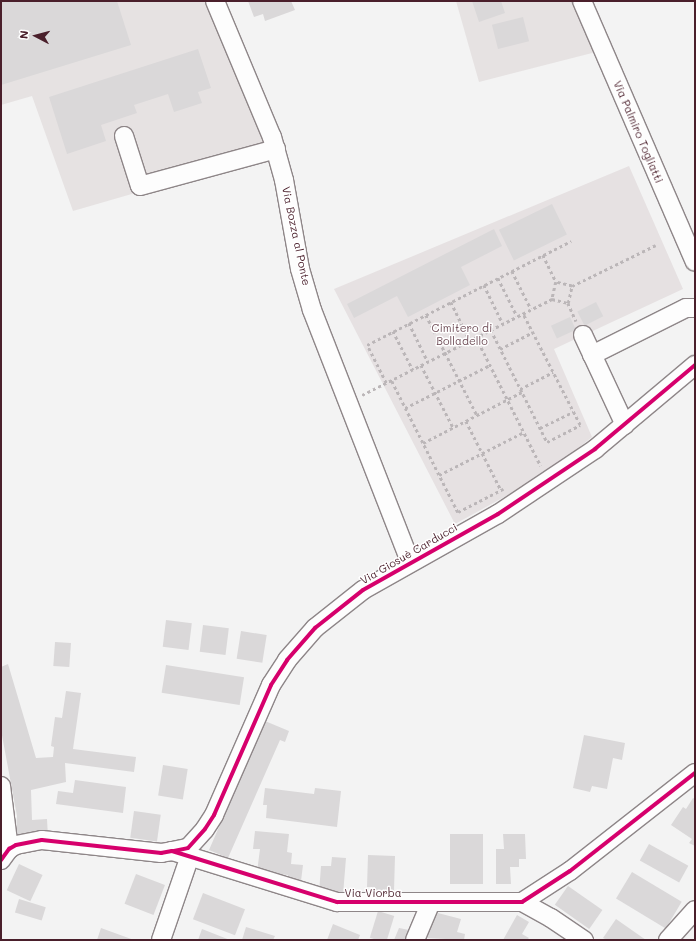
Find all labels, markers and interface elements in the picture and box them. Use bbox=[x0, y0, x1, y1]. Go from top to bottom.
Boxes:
north arrow bbox=[16, 16, 56, 56]
text: N bbox=[16, 30, 31, 40]
street label: Via Palmiro Togliatti bbox=[610, 79, 666, 185]
street label: Via Bozza al Ponte bbox=[279, 185, 313, 287]
park label: Cimitero di Bolladello bbox=[432, 322, 492, 348]
street label: Via Giosuè Carducci bbox=[358, 521, 460, 587]
street label: Via Viorba bbox=[344, 886, 402, 900]

